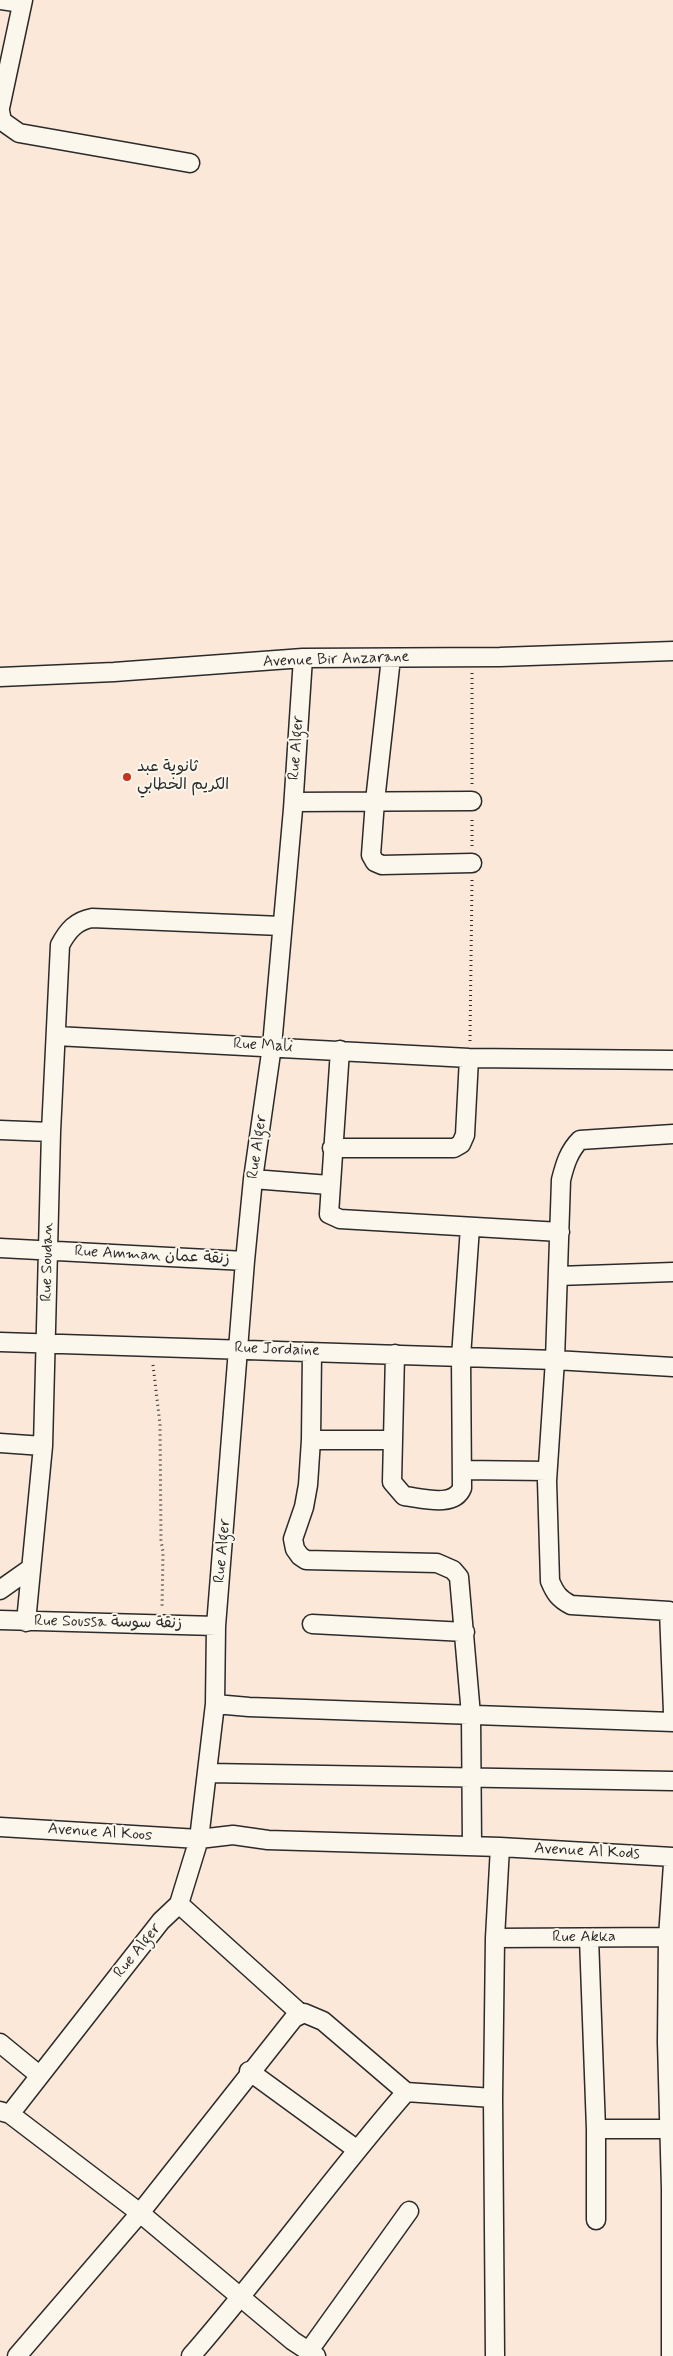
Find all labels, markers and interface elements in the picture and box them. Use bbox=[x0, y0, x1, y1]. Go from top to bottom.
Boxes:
street label: Avenue Bir Anzarane bbox=[262, 648, 410, 672]
street label: Rue Alger bbox=[285, 715, 309, 781]
place label: ثانوية عبد الكريم الخطابي bbox=[137, 758, 229, 796]
marker: ثانوية عبد الكريم الخطابي bbox=[121, 771, 133, 783]
street label: Rue Mali bbox=[233, 1035, 293, 1057]
street label: Rue Alger bbox=[244, 1114, 272, 1180]
street label: Rue Soudan bbox=[38, 1222, 58, 1302]
street label: Rue Amman زنقة عمان bbox=[74, 1242, 230, 1270]
street label: Rue Jordaine bbox=[234, 1339, 320, 1361]
street label: Rue Alger bbox=[211, 1518, 235, 1584]
street label: Rue Soussa زنقة سوسة bbox=[34, 1612, 182, 1634]
street label: Avenue Al Koos bbox=[47, 1820, 153, 1846]
street label: Avenue Al Kods bbox=[534, 1840, 640, 1864]
street label: Rue Alger bbox=[110, 1920, 166, 1982]
street label: Rue Akka bbox=[552, 1928, 616, 1948]

